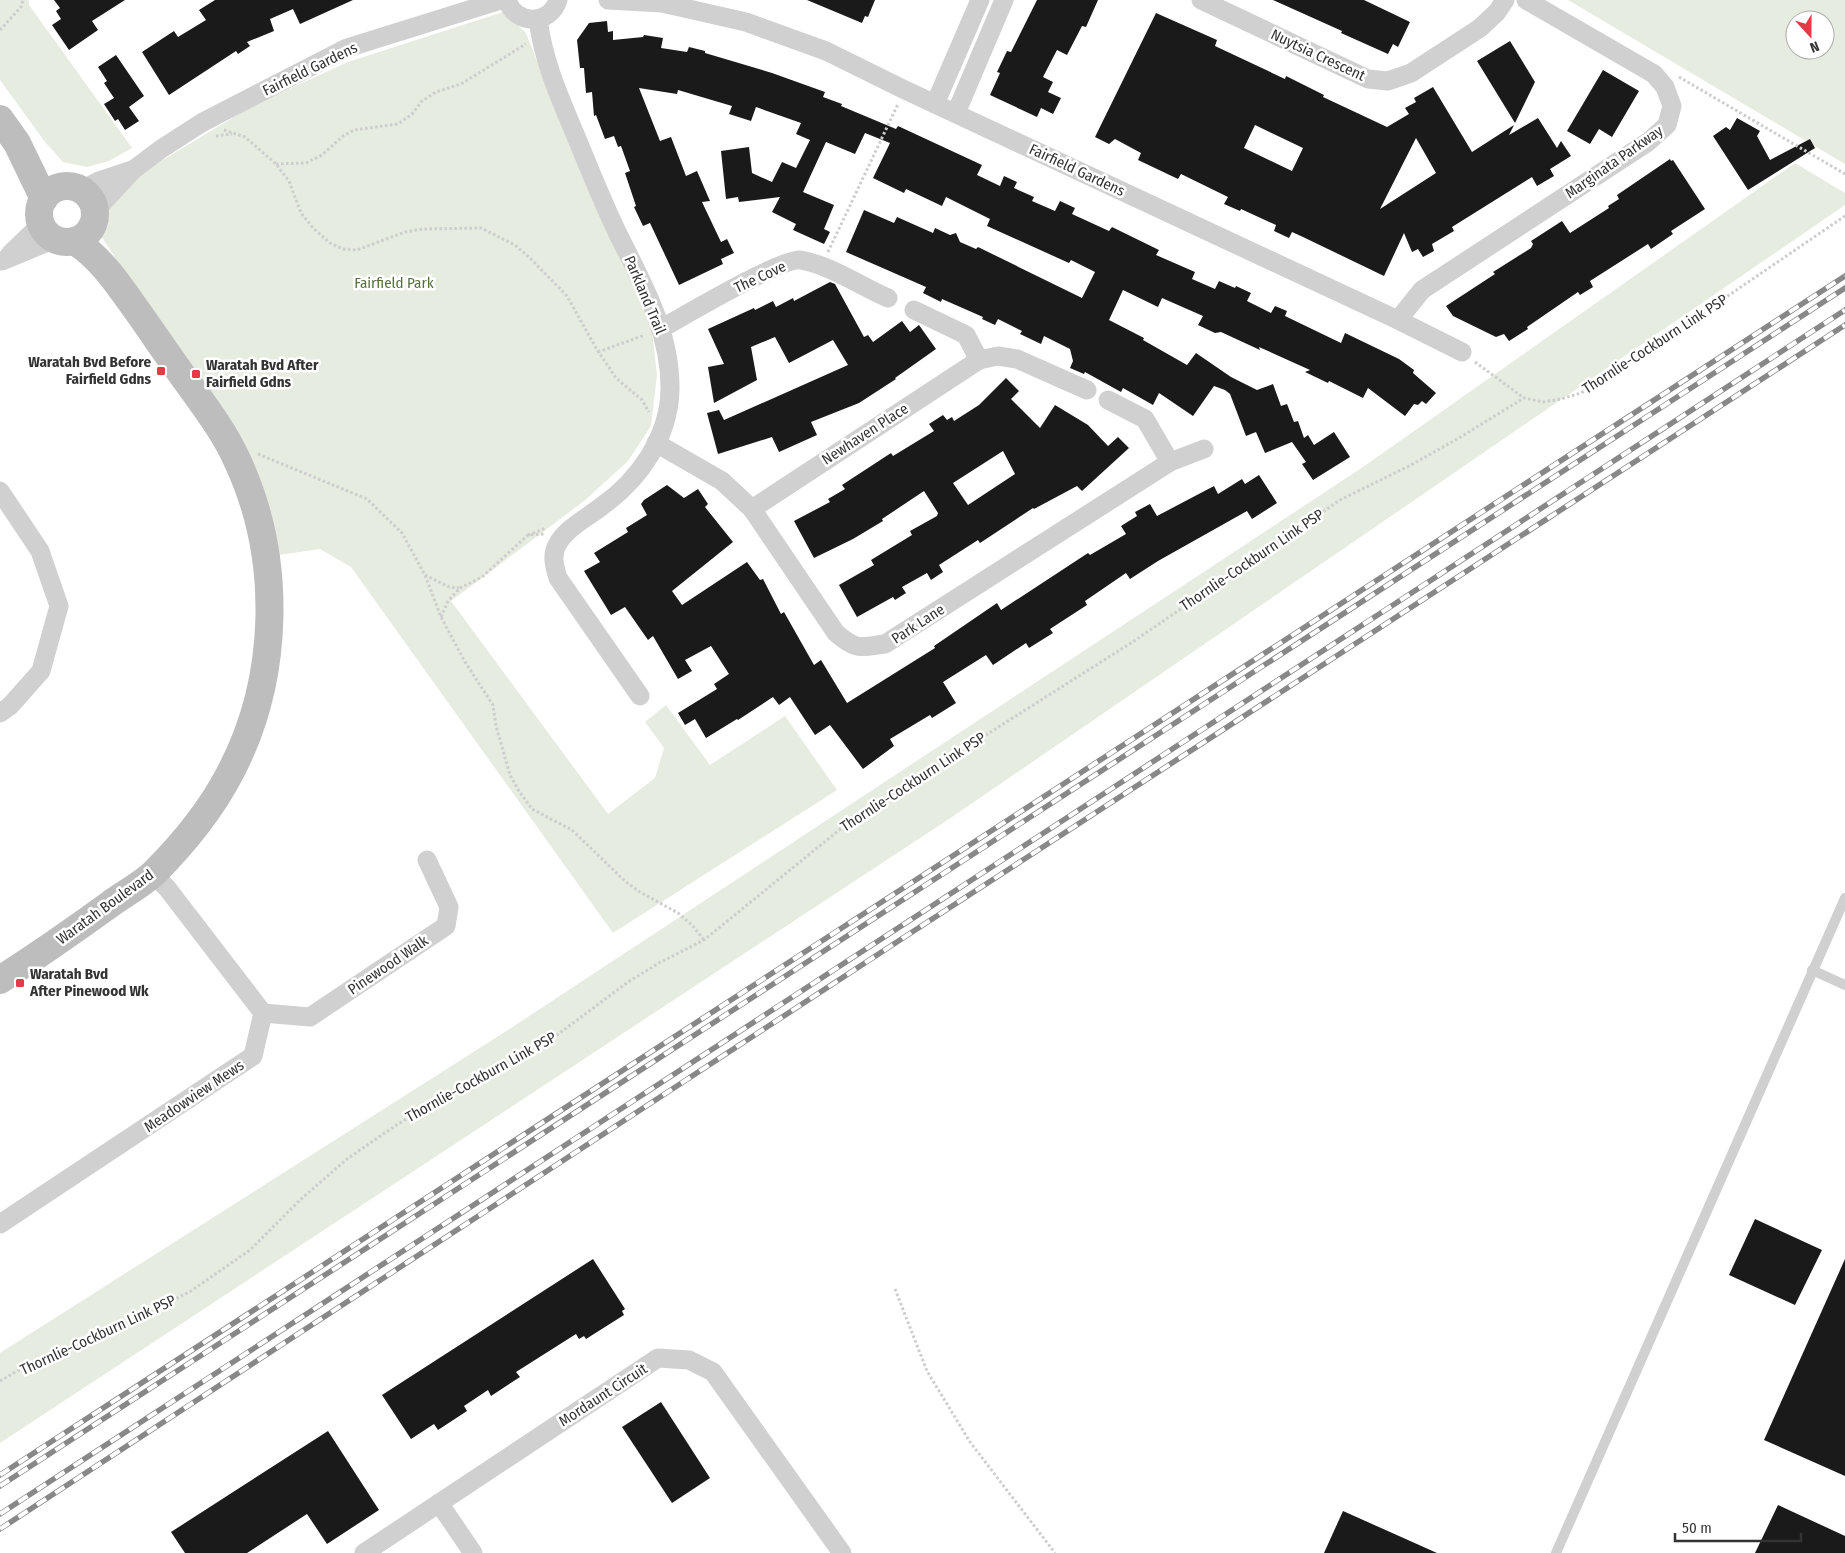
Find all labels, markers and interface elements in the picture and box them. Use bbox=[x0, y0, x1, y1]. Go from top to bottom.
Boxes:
north arrow bbox=[1785, 10, 1835, 60]
street label: Nuytsia Crescent bbox=[1268, 25, 1368, 85]
text: N bbox=[1808, 37, 1821, 56]
street label: Fairfield Gardens bbox=[260, 38, 360, 100]
street label: Marginata Parkway bbox=[1562, 122, 1666, 202]
street label: Fairfield Gardens bbox=[1026, 140, 1128, 200]
street label: Parkland Trail bbox=[620, 253, 670, 337]
street label: The Cove bbox=[731, 257, 789, 297]
park label: Fairfield Park bbox=[354, 274, 434, 292]
street label: Thornlie-Cockburn Link PSP bbox=[1579, 290, 1731, 398]
place label: Waratah Bvd Before Fairfield Gdns bbox=[28, 353, 151, 388]
place label: Waratah Bvd After Fairfield Gdns bbox=[206, 356, 319, 391]
marker: Waratah Bvd Before Fairfield Gdns bbox=[155, 365, 167, 377]
marker: Waratah Bvd After Fairfield Gdns bbox=[190, 368, 202, 380]
street label: Newhaven Place bbox=[818, 399, 912, 469]
street label: Thornlie-Cockburn Link PSP bbox=[1177, 505, 1327, 615]
street label: Park Lane bbox=[888, 600, 948, 648]
street label: Thornlie-Cockburn Link PSP bbox=[837, 728, 989, 836]
street label: Waratah Boulevard bbox=[53, 866, 157, 948]
street label: Pinewood Walk bbox=[344, 932, 432, 998]
place label: Waratah Bvd After Pinewood Wk bbox=[29, 965, 149, 1000]
marker: Waratah Bvd After Pinewood Wk bbox=[14, 977, 26, 989]
street label: Thornlie-Cockburn Link PSP bbox=[403, 1028, 560, 1126]
street label: Meadowview Mews bbox=[141, 1056, 247, 1136]
street label: Thornlie-Cockburn Link PSP bbox=[17, 1291, 179, 1379]
street label: Mordaunt Circuit bbox=[555, 1360, 651, 1430]
scale bar bbox=[1675, 1510, 1801, 1542]
text: 50 m bbox=[1682, 1519, 1712, 1537]

